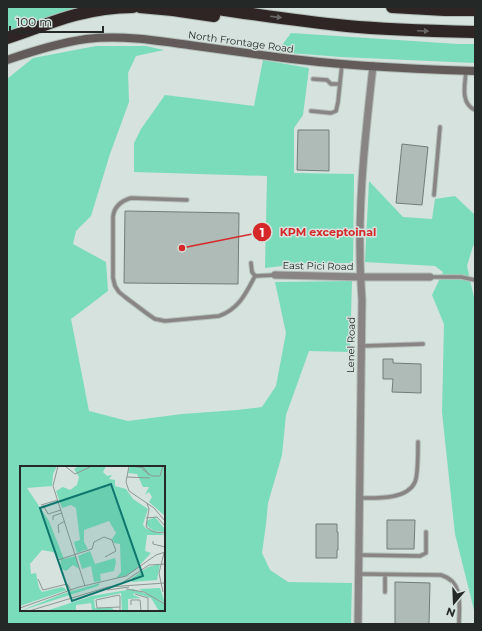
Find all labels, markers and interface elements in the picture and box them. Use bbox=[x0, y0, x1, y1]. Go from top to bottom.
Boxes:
scale bar bbox=[10, 8, 103, 34]
text: 100 m bbox=[16, 14, 52, 29]
one-way arrow bbox=[270, 14, 282, 20]
street label: North Frontage Road bbox=[187, 28, 295, 56]
one-way arrow bbox=[417, 28, 430, 34]
callout: KPM exceptoinal bbox=[252, 221, 385, 244]
text: 1 bbox=[260, 225, 264, 240]
text: KPM exceptoinal bbox=[280, 225, 376, 239]
street label: East Pici Road bbox=[282, 259, 354, 273]
street label: Lenel Road bbox=[344, 317, 358, 373]
inset map bbox=[20, 466, 165, 611]
north arrow bbox=[434, 583, 474, 623]
text: N bbox=[444, 604, 457, 621]

